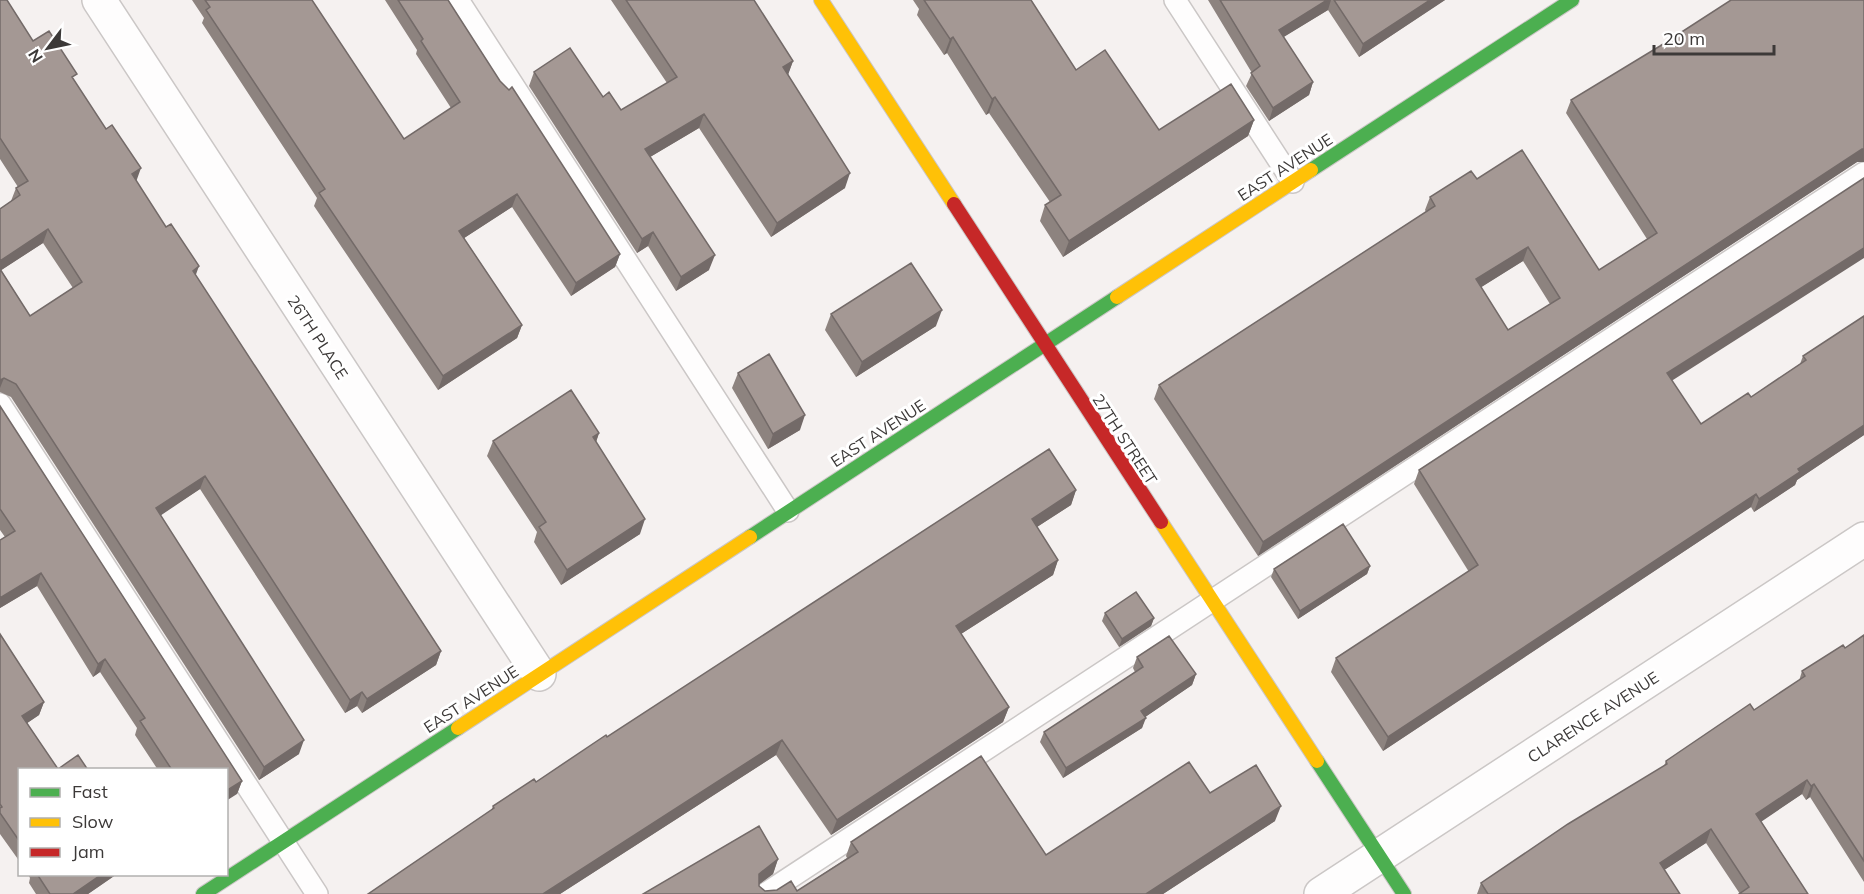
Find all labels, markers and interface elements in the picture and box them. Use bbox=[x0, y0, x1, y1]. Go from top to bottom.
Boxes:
north arrow bbox=[18, 18, 78, 78]
scale bar bbox=[1654, 18, 1774, 56]
text: 20 m bbox=[1663, 27, 1705, 50]
text: N bbox=[24, 46, 47, 66]
street label: EAST AVENUE bbox=[1234, 129, 1336, 205]
street label: 26TH PLACE bbox=[283, 291, 353, 383]
street label: 27TH STREET bbox=[1088, 390, 1162, 488]
street label: EAST AVENUE bbox=[827, 395, 929, 471]
street label: EAST AVENUE bbox=[420, 661, 522, 737]
street label: CLARENCE AVENUE bbox=[1524, 667, 1662, 767]
legend bbox=[18, 768, 228, 876]
text: Fast bbox=[72, 780, 108, 803]
text: Slow bbox=[72, 810, 114, 833]
text: Jam bbox=[72, 840, 105, 863]

